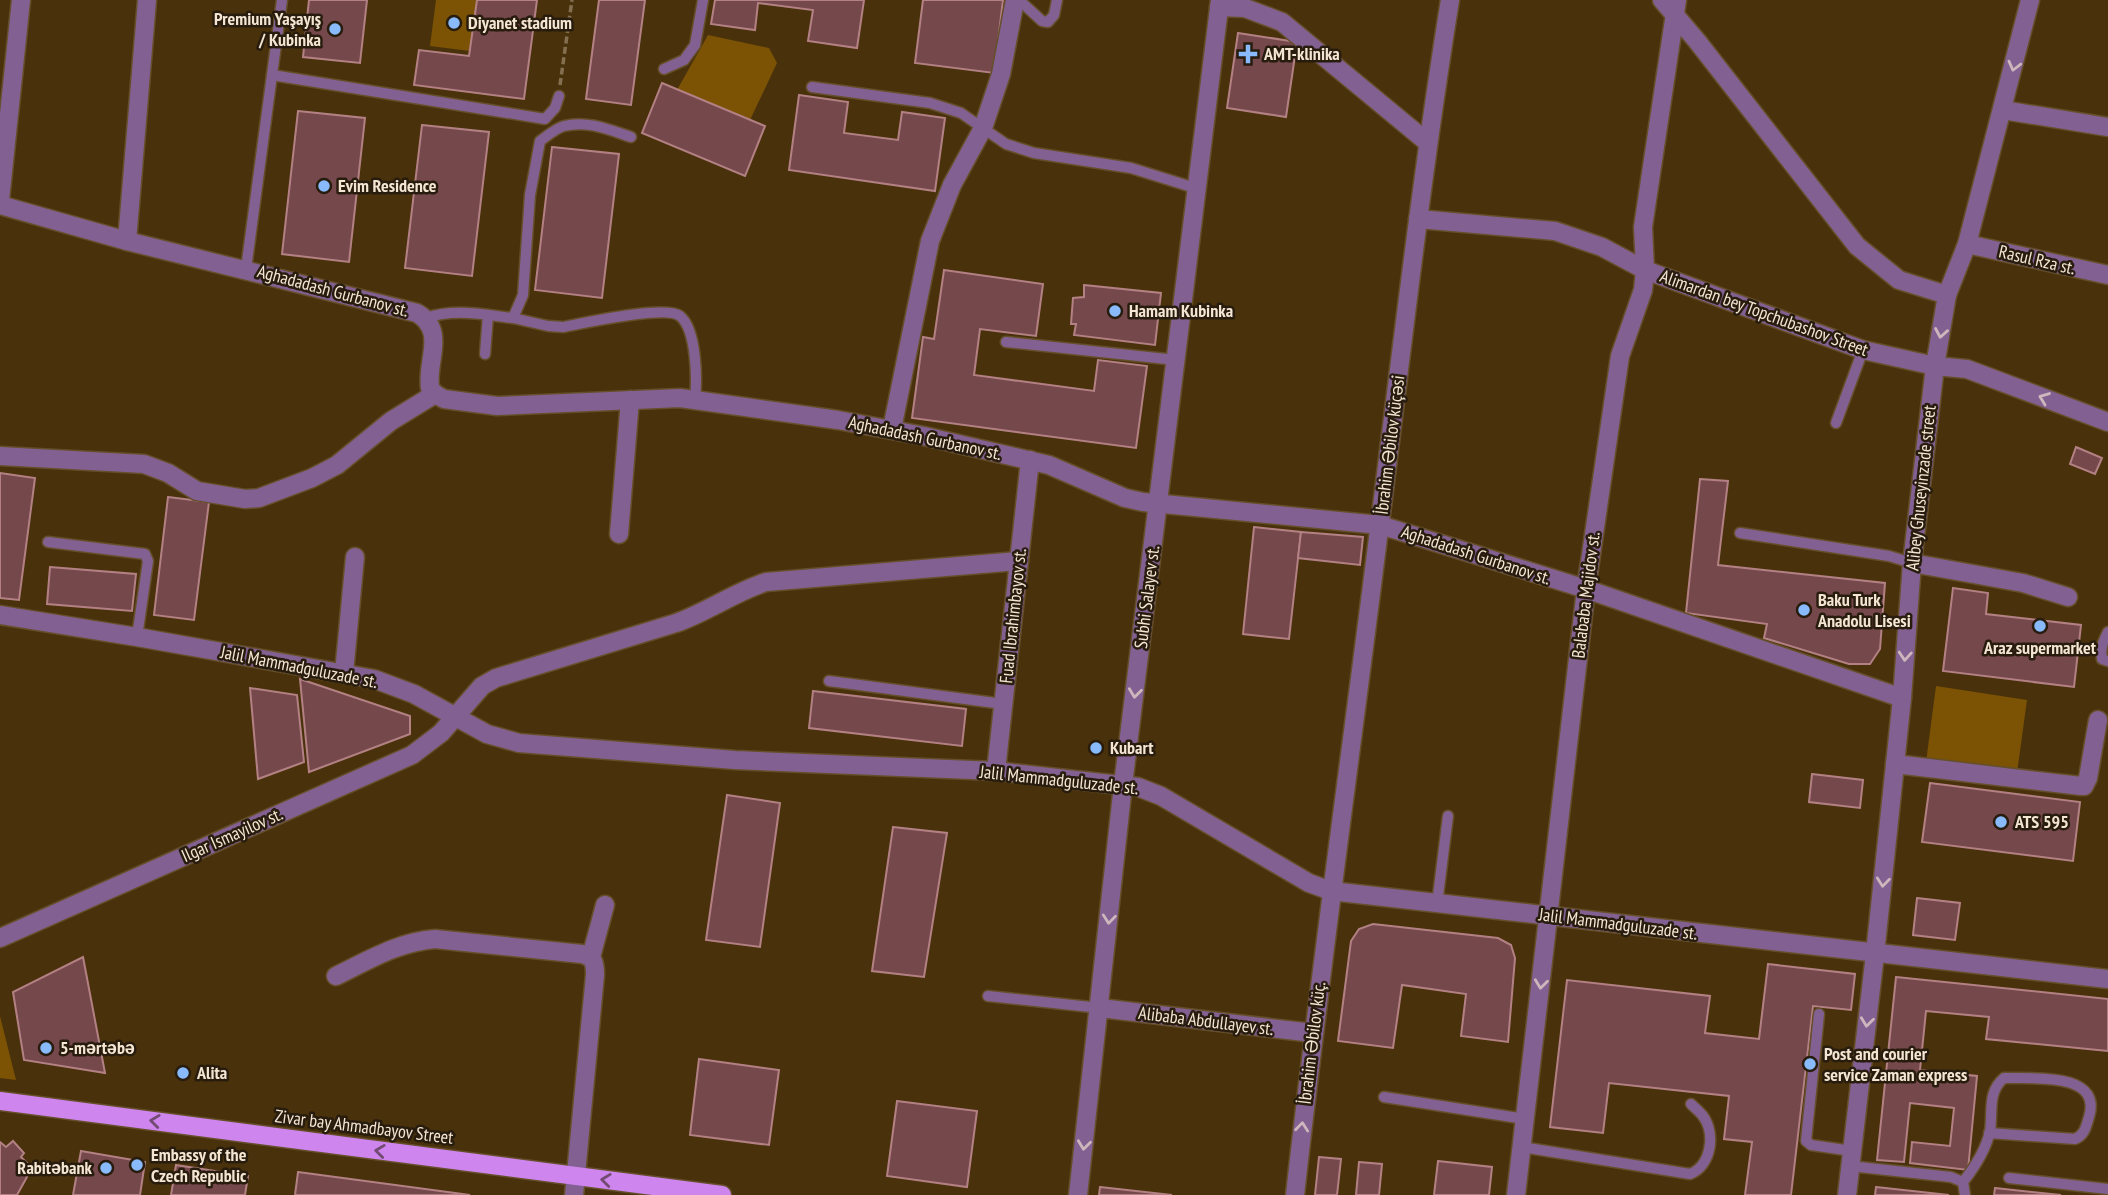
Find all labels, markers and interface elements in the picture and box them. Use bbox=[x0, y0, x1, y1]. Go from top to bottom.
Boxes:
place label: Premium Yaşayış / Kubinka bbox=[214, 7, 321, 51]
place label: Diyanet stadium bbox=[468, 11, 572, 34]
marker: Diyanet stadium bbox=[446, 15, 462, 31]
marker: Premium Yaşayış / Kubinka bbox=[327, 21, 343, 37]
place label: AMT-klinika bbox=[1263, 42, 1340, 65]
marker: AMT-klinika bbox=[1238, 44, 1258, 64]
one-way arrow bbox=[2008, 60, 2022, 72]
place label: Evim Residence bbox=[338, 174, 437, 197]
marker: Evim Residence bbox=[316, 178, 332, 194]
street label: Rasul Rza st. bbox=[1997, 240, 2078, 279]
street label: Aghadadash Gurbanov st. bbox=[255, 259, 411, 322]
street label: Alimardan bey Topchubashov Street bbox=[1657, 264, 1871, 361]
place label: Hamam Kubinka bbox=[1129, 299, 1233, 322]
marker: Hamam Kubinka bbox=[1107, 303, 1123, 319]
one-way arrow bbox=[1934, 327, 1949, 339]
street label: İbrahim Əbilov küçəsi bbox=[1370, 374, 1409, 516]
one-way arrow bbox=[2039, 393, 2051, 407]
street label: Alibey Ghuseyinzade street bbox=[1900, 404, 1941, 572]
street label: Aghadadash Gurbanov st. bbox=[847, 410, 1004, 465]
street label: Aghadadash Gurbanov st. bbox=[1399, 520, 1554, 590]
street label: Balababa Majidov st. bbox=[1566, 530, 1605, 659]
street label: Subhi Salayev st. bbox=[1129, 544, 1164, 650]
street label: Fuad Ibrahimbayov st. bbox=[994, 547, 1031, 685]
place label: Baku Turk Anadolu Lisesi bbox=[1817, 588, 1911, 632]
marker: Baku Turk Anadolu Lisesi bbox=[1796, 602, 1812, 618]
marker: Araz supermarket bbox=[2032, 618, 2048, 634]
place label: Araz supermarket bbox=[1983, 636, 2097, 659]
street label: Jalil Mammadguluzade st. bbox=[218, 640, 379, 693]
one-way arrow bbox=[1898, 651, 1913, 662]
one-way arrow bbox=[1127, 687, 1142, 699]
place label: Kubart bbox=[1110, 736, 1154, 759]
marker: Kubart bbox=[1088, 740, 1104, 756]
street label: Jalil Mammadguluzade st. bbox=[978, 760, 1139, 799]
street label: Ilgar Ismayilov st. bbox=[178, 802, 286, 867]
place label: ATS 595 bbox=[2014, 810, 2069, 833]
marker: ATS 595 bbox=[1993, 814, 2009, 830]
one-way arrow bbox=[1875, 877, 1890, 888]
street label: Jalil Mammadguluzade st. bbox=[1537, 902, 1699, 945]
one-way arrow bbox=[1102, 913, 1117, 925]
one-way arrow bbox=[1534, 978, 1549, 989]
street label: İbrahim Əbilov küç. bbox=[1293, 980, 1330, 1106]
street label: Alibaba Abdullayev st. bbox=[1137, 1001, 1275, 1040]
one-way arrow bbox=[1860, 1016, 1875, 1028]
place label: 5-mərtəbə bbox=[60, 1036, 135, 1059]
marker: 5-mərtəbə bbox=[38, 1040, 54, 1056]
place label: Post and courier service Zaman express bbox=[1824, 1042, 1967, 1086]
marker: Post and courier service Zaman express bbox=[1802, 1056, 1818, 1072]
place label: Alita bbox=[196, 1061, 227, 1084]
marker: Alita bbox=[175, 1065, 191, 1081]
street label: Zivar bay Ahmadbayov Street bbox=[274, 1104, 455, 1149]
one-way arrow bbox=[149, 1114, 161, 1129]
one-way arrow bbox=[1295, 1121, 1310, 1133]
one-way arrow bbox=[1076, 1139, 1091, 1151]
place label: Embassy of the Czech Republic bbox=[151, 1143, 247, 1187]
one-way arrow bbox=[374, 1143, 386, 1158]
place label: Rabitəbank bbox=[17, 1156, 93, 1179]
marker: Embassy of the Czech Republic bbox=[129, 1157, 145, 1173]
marker: Rabitəbank bbox=[98, 1160, 114, 1176]
one-way arrow bbox=[600, 1172, 612, 1187]

